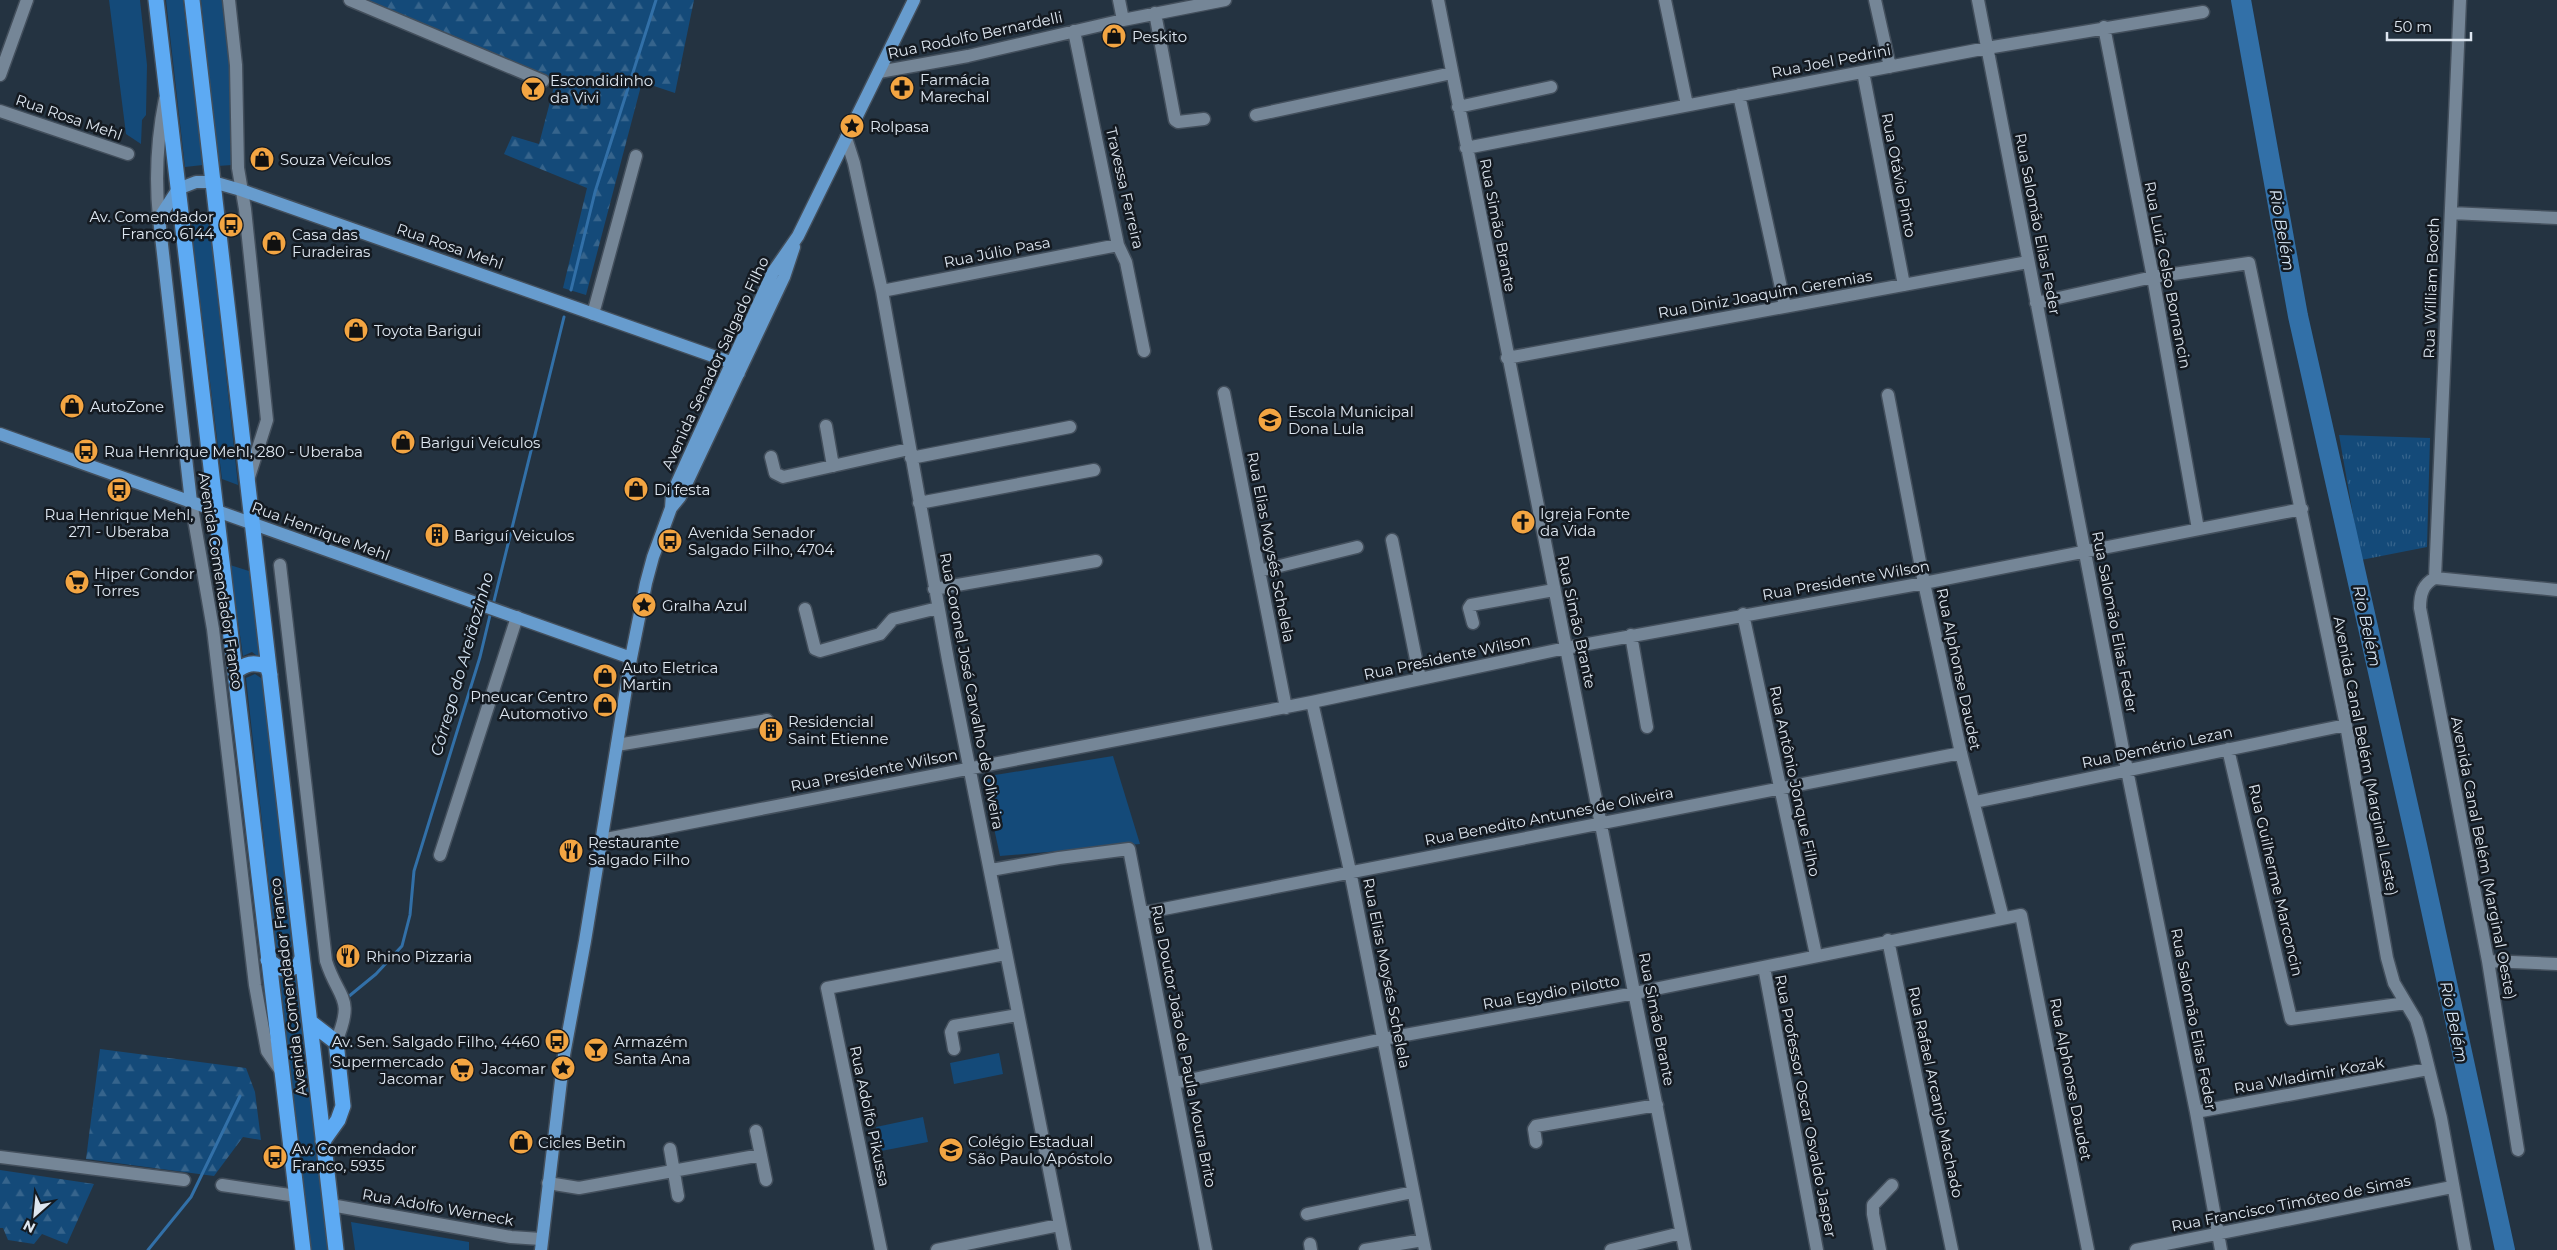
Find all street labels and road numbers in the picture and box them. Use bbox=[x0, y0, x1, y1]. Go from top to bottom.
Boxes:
street label: Rua Rodolfo Bernardelli bbox=[886, 7, 1064, 63]
street label: Rua Joel Pedrini bbox=[1770, 40, 1892, 82]
street label: Rua Rosa Mehl bbox=[13, 90, 125, 144]
street label: Rua Otávio Pinto bbox=[1878, 111, 1920, 239]
street label: Travessa Ferreira bbox=[1102, 125, 1148, 251]
street label: Rua Salomão Elias Feder bbox=[2011, 131, 2065, 317]
street label: Rua Simão Brante bbox=[1476, 157, 1520, 293]
street label: Rua Luiz Celso Bornancin bbox=[2141, 180, 2195, 370]
street label: Rua William Booth bbox=[2419, 217, 2443, 359]
street label: Rua Rosa Mehl bbox=[394, 219, 506, 273]
street label: Rua Júlio Pasa bbox=[942, 232, 1052, 272]
street label: Avenida Senador Salgado Filho bbox=[657, 253, 773, 473]
street label: Rua Diniz Joaquim Geremias bbox=[1656, 266, 1874, 322]
street label: Rua Elias Moysés Schelela bbox=[1243, 450, 1299, 644]
street label: Avenida Comendador Franco bbox=[194, 471, 248, 691]
street label: Rua Henrique Mehl bbox=[249, 497, 393, 565]
street label: Rua Salomão Elias Feder bbox=[2088, 529, 2142, 715]
street label: Rua Coronel José Carvalho de Oliveira bbox=[936, 551, 1008, 831]
street label: Rua Simão Brante bbox=[1554, 554, 1600, 690]
street label: Rua Presidente Wilson bbox=[1761, 556, 1931, 604]
street label: Rua Alphonse Daudet bbox=[1933, 586, 1985, 752]
street label: Avenida Canal Belém (Marginal Leste) bbox=[2330, 615, 2402, 897]
street label: Rua Presidente Wilson bbox=[1362, 630, 1532, 684]
street label: Rua Antônio Jonque Filho bbox=[1765, 684, 1825, 878]
street label: Avenida Canal Belém (Marginal Oeste) bbox=[2447, 715, 2521, 1001]
street label: Rua Demétrio Lezan bbox=[2080, 722, 2234, 772]
street label: Rua Presidente Wilson bbox=[789, 744, 959, 796]
street label: Rua Guilherme Marconcin bbox=[2245, 782, 2307, 978]
street label: Rua Benedito Antunes de Oliveira bbox=[1423, 783, 1675, 849]
street label: Rua Elias Moysés Schelela bbox=[1359, 876, 1415, 1070]
street label: Avenida Comendador Franco bbox=[265, 877, 311, 1097]
street label: Rua Doutor João de Paula Moura Brito bbox=[1147, 903, 1221, 1189]
street label: Rua Salomão Elias Feder bbox=[2167, 926, 2221, 1112]
street label: Rua Simão Brante bbox=[1635, 951, 1679, 1087]
street label: Rua Egydio Pilotto bbox=[1481, 971, 1621, 1013]
street label: Rua Professor Oscar Osvaldo Jasper bbox=[1771, 973, 1841, 1239]
street label: Rua Rafael Arcanjo Machado bbox=[1904, 985, 1968, 1199]
street label: Rua Alphonse Daudet bbox=[2046, 996, 2096, 1162]
street label: Rua Adolfo Pikussa bbox=[846, 1044, 894, 1188]
street label: Rua Wladimir Kozak bbox=[2232, 1052, 2386, 1098]
street label: Rua Francisco Timóteo de Simas bbox=[2170, 1170, 2412, 1236]
street label: Rua Adolfo Werneck bbox=[361, 1184, 515, 1230]

